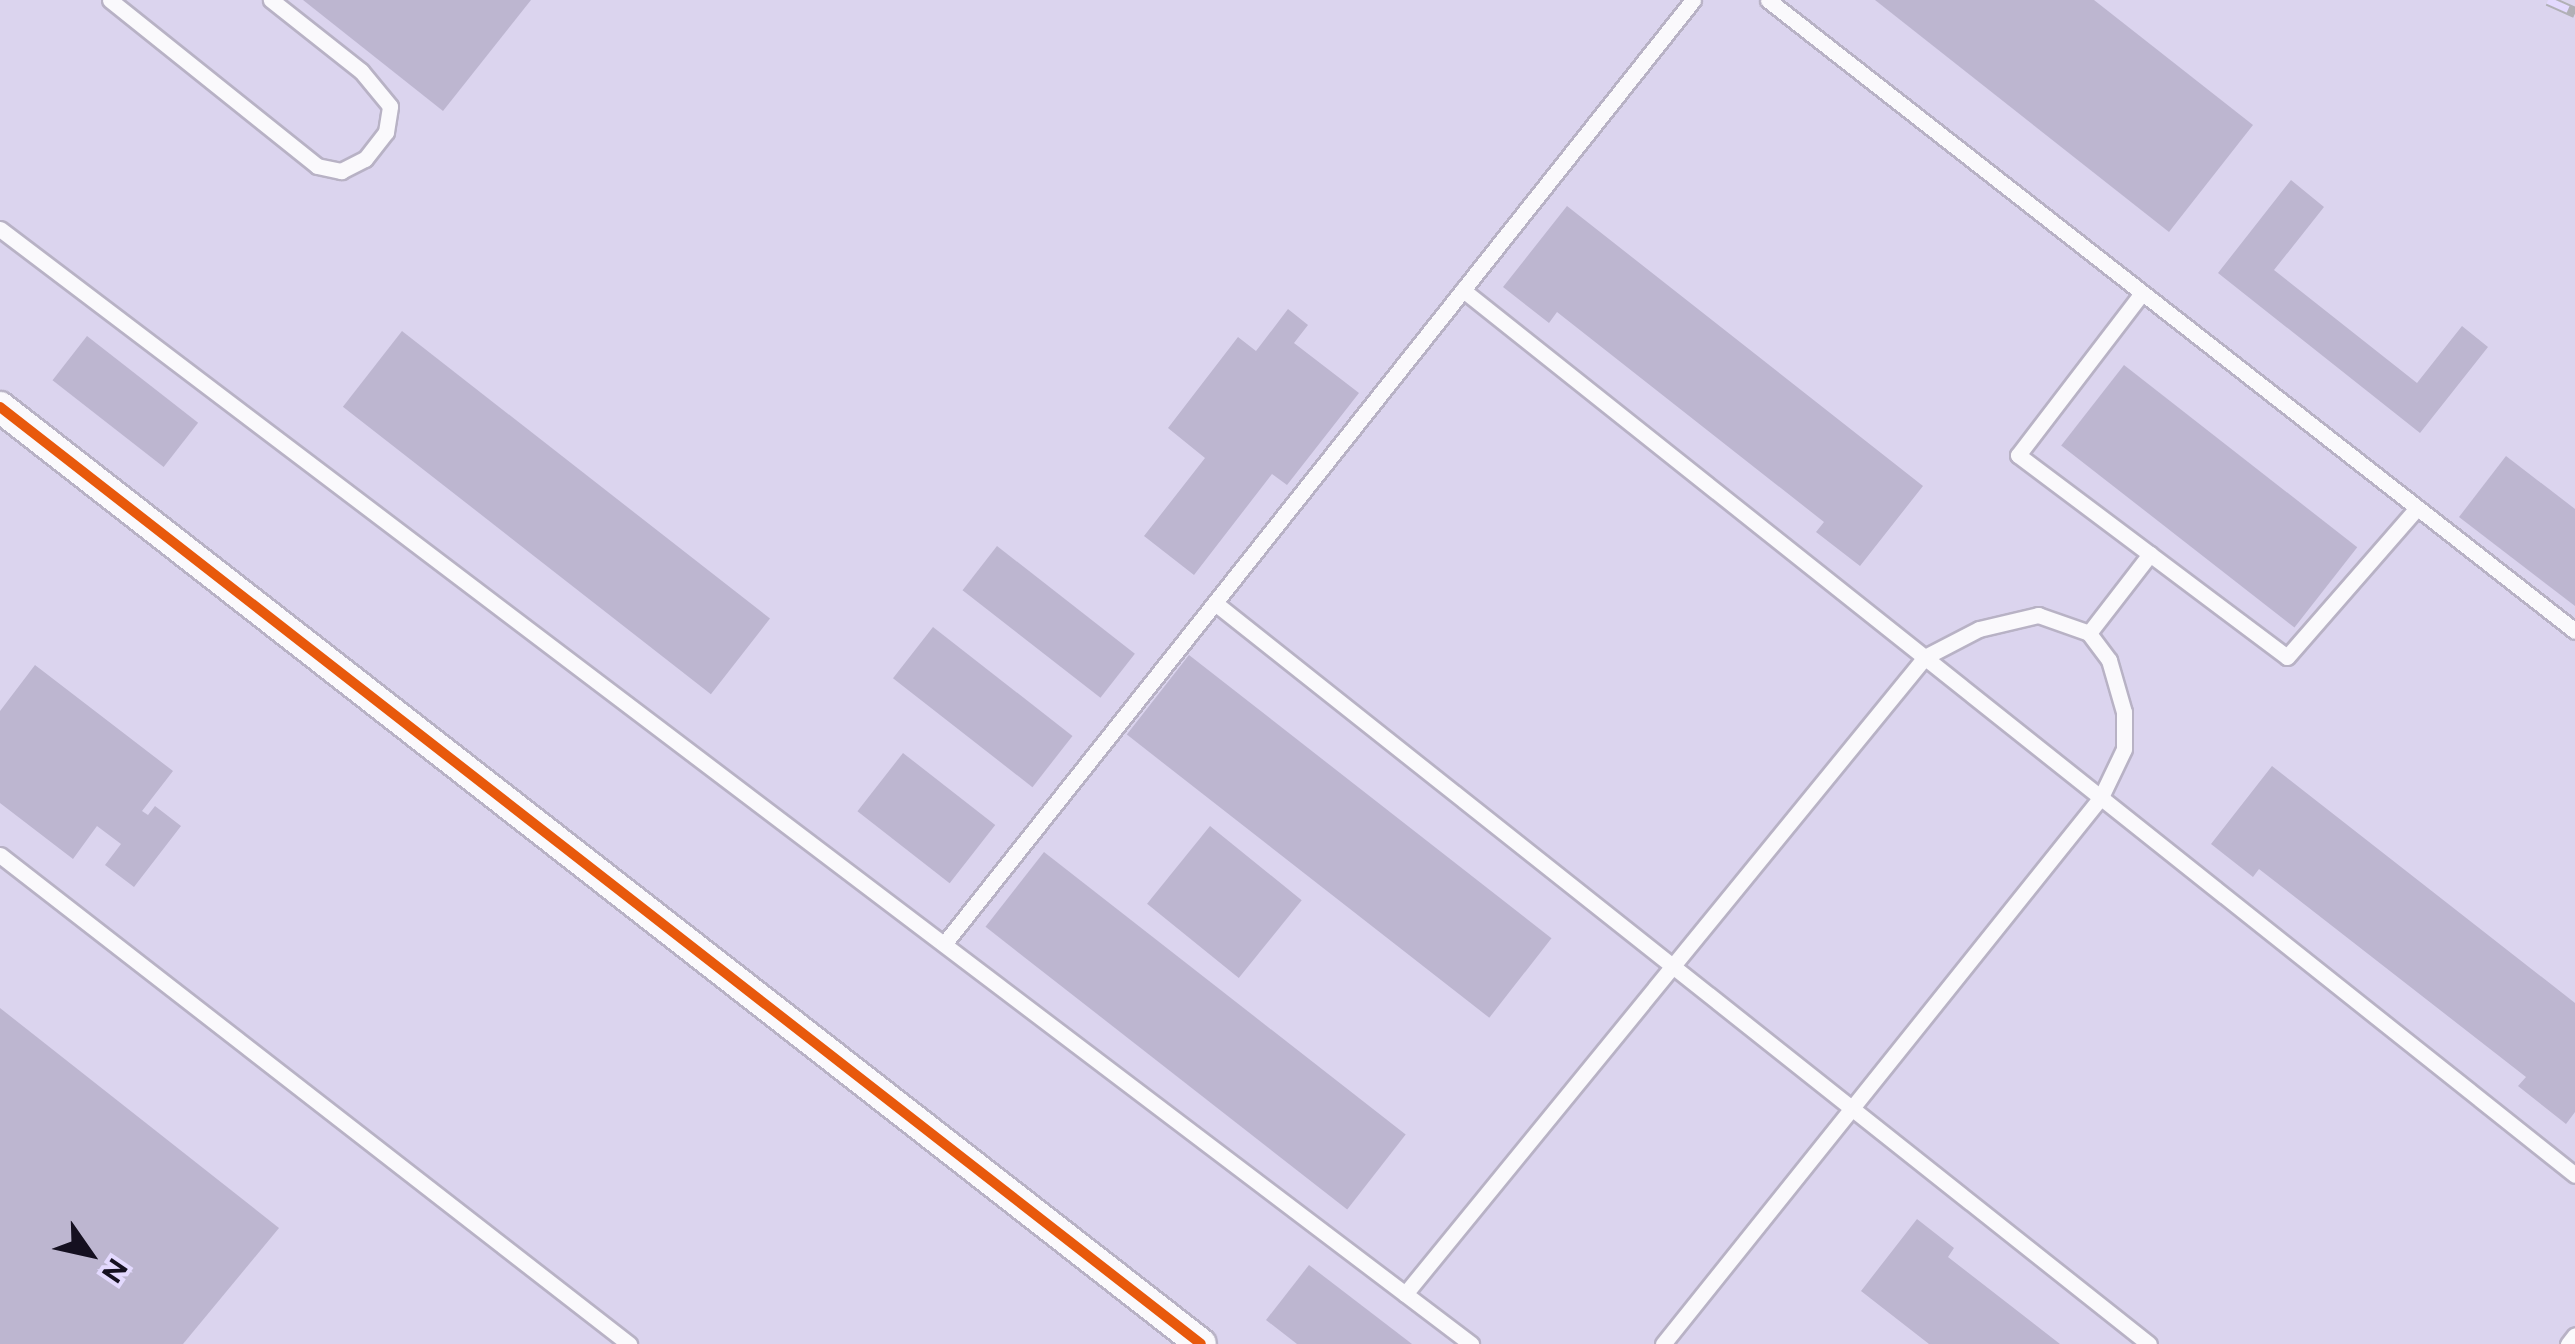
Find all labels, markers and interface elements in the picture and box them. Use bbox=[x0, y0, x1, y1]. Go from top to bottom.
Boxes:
north arrow bbox=[40, 1204, 140, 1304]
text: N bbox=[95, 1252, 135, 1289]

